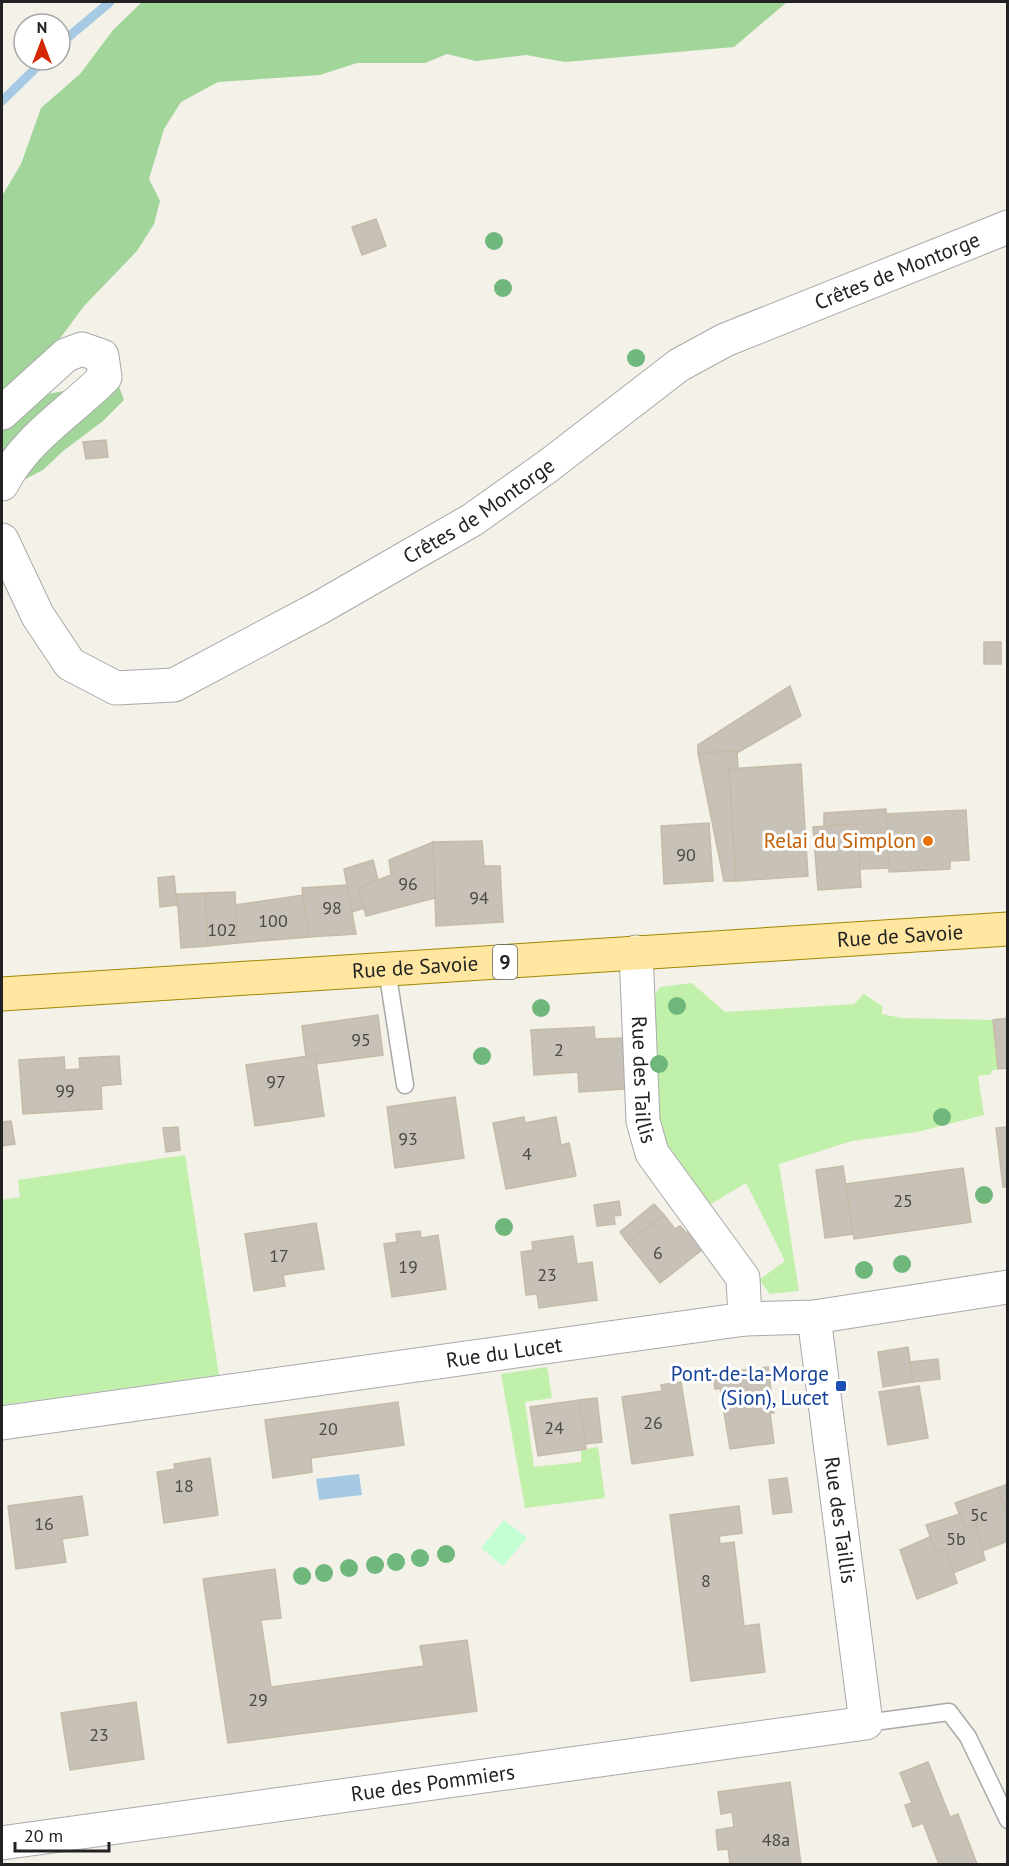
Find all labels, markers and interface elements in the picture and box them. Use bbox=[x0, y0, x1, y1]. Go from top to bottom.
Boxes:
north arrow bbox=[12, 12, 72, 72]
text: N bbox=[37, 17, 47, 37]
street label: Crêtes de Montorge bbox=[811, 226, 984, 316]
street label: Crêtes de Montorge bbox=[398, 452, 560, 570]
place label: Relai du Simplon bbox=[764, 827, 916, 854]
marker: Relai du Simplon bbox=[921, 834, 935, 848]
house number: 90 bbox=[676, 843, 696, 866]
house number: 96 bbox=[398, 872, 418, 895]
house number: 94 bbox=[469, 886, 489, 909]
house number: 98 bbox=[322, 896, 342, 919]
house number: 100 bbox=[258, 909, 288, 932]
house number: 102 bbox=[207, 918, 237, 941]
street label: Rue de Savoie bbox=[836, 918, 964, 953]
road number: 9 bbox=[493, 945, 517, 979]
street label: Rue de Savoie bbox=[351, 949, 479, 984]
street label: Rue des Taillis bbox=[626, 1015, 663, 1147]
house number: 95 bbox=[351, 1028, 371, 1051]
house number: 2 bbox=[554, 1038, 564, 1061]
house number: 97 bbox=[266, 1070, 286, 1093]
house number: 99 bbox=[55, 1079, 75, 1102]
house number: 93 bbox=[398, 1127, 418, 1150]
house number: 4 bbox=[522, 1142, 532, 1165]
house number: 25 bbox=[893, 1189, 913, 1212]
house number: 6 bbox=[653, 1241, 663, 1264]
house number: 17 bbox=[269, 1244, 289, 1267]
house number: 19 bbox=[398, 1255, 418, 1278]
house number: 23 bbox=[537, 1263, 557, 1286]
street label: Rue du Lucet bbox=[444, 1331, 564, 1374]
place label: Pont-de-la-Morge (Sion), Lucet bbox=[671, 1360, 829, 1411]
marker: Pont-de-la-Morge (Sion), Lucet bbox=[834, 1379, 848, 1393]
house number: 26 bbox=[643, 1411, 663, 1434]
house number: 24 bbox=[544, 1416, 564, 1439]
house number: 20 bbox=[318, 1417, 338, 1440]
street label: Rue des Taillis bbox=[818, 1455, 863, 1585]
house number: 18 bbox=[174, 1474, 194, 1497]
house number: 5c bbox=[970, 1503, 988, 1526]
house number: 16 bbox=[34, 1512, 54, 1535]
house number: 5b bbox=[946, 1527, 966, 1550]
house number: 8 bbox=[701, 1569, 711, 1592]
house number: 29 bbox=[248, 1688, 268, 1711]
house number: 23 bbox=[89, 1723, 109, 1746]
street label: Rue des Pommiers bbox=[349, 1758, 516, 1807]
scale bar bbox=[15, 1815, 110, 1853]
text: 20 m bbox=[24, 1824, 63, 1847]
house number: 48a bbox=[762, 1828, 790, 1851]

